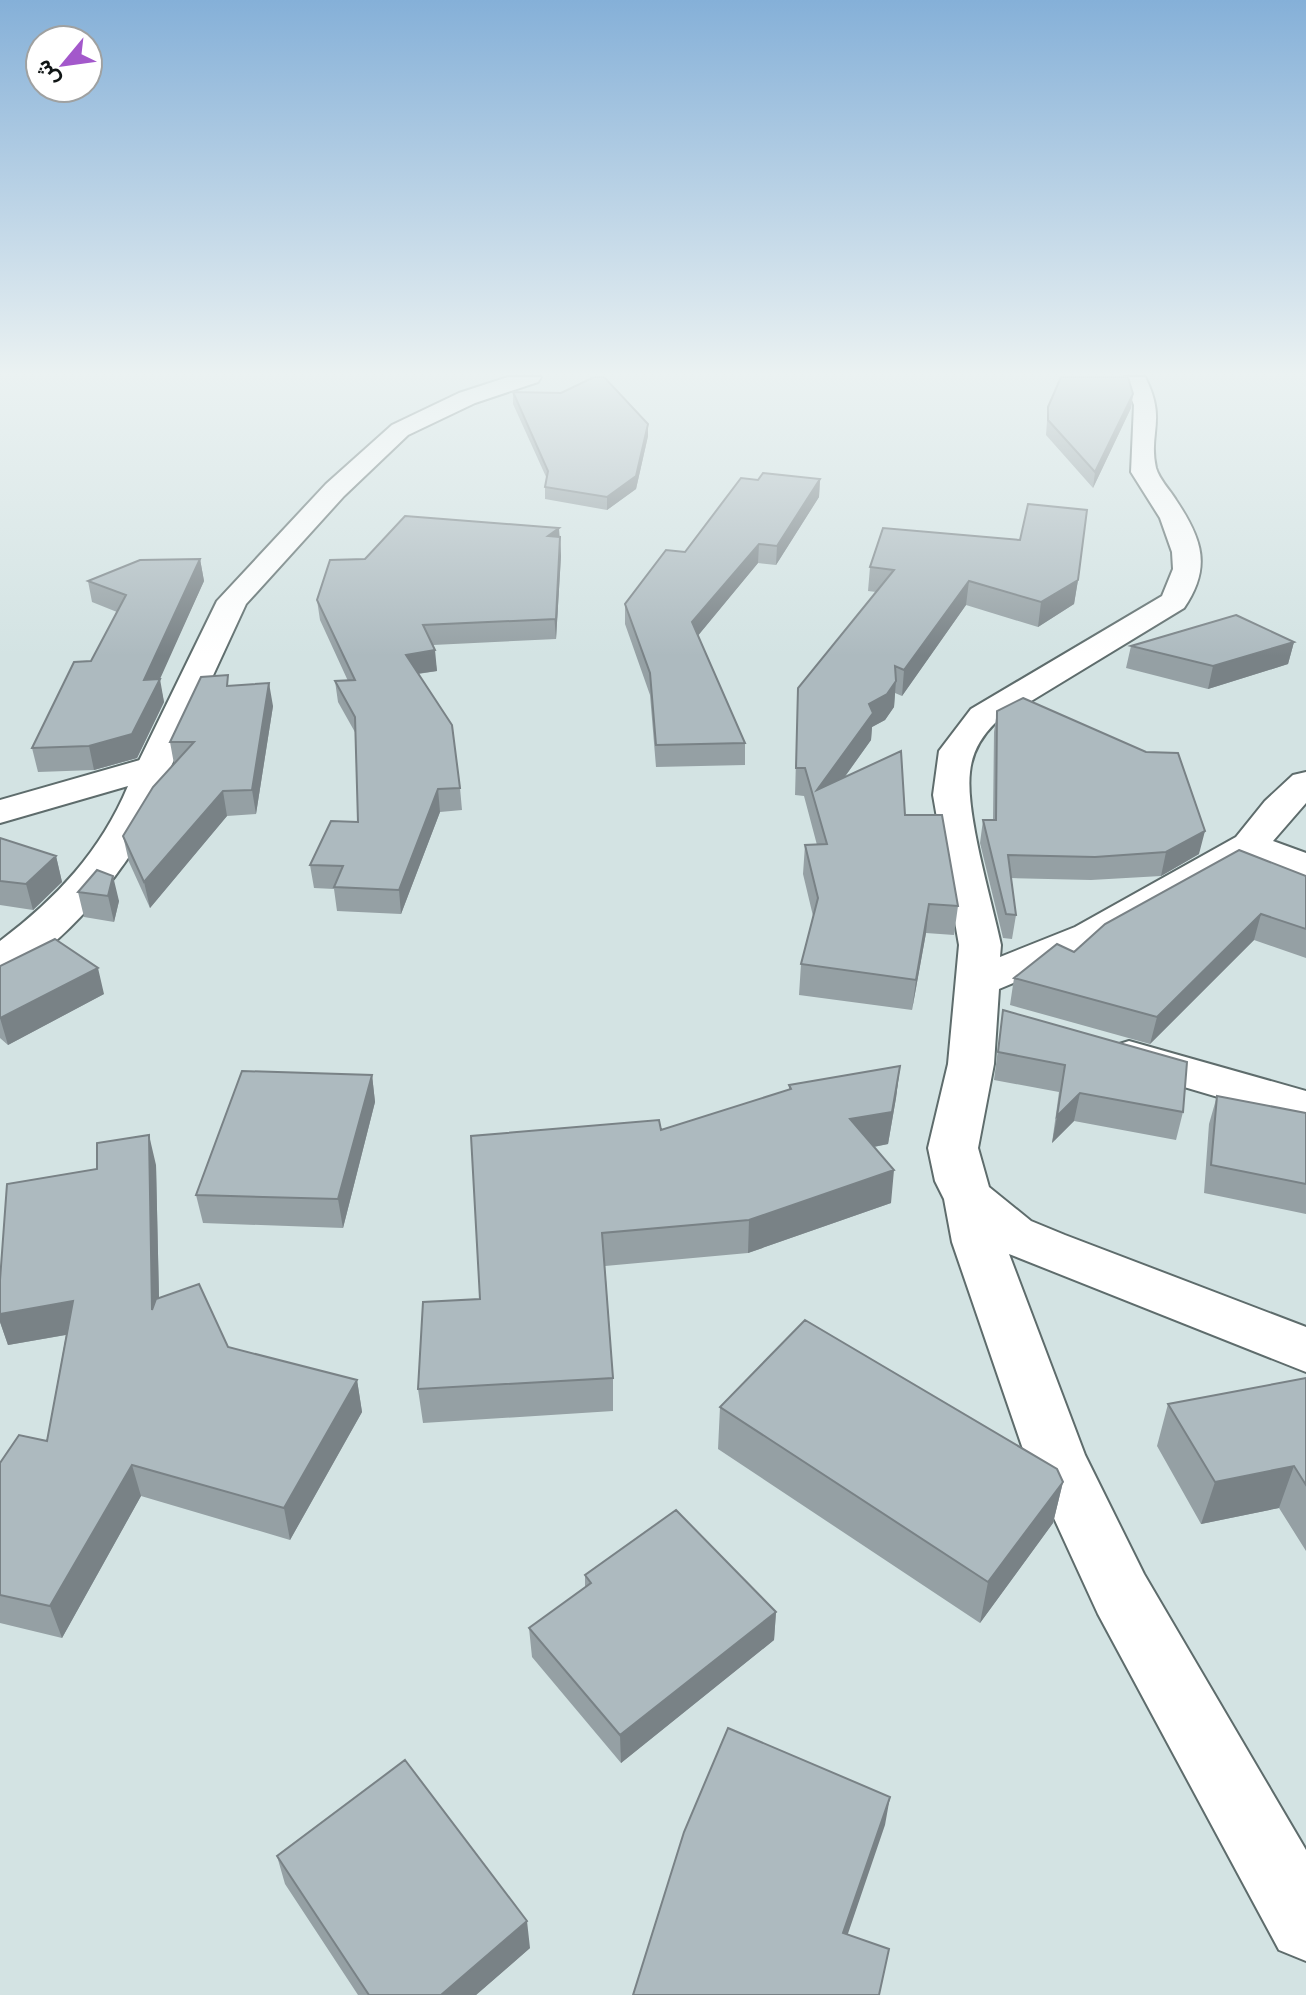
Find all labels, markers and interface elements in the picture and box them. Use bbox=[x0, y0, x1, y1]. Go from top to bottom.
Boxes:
north arrow bbox=[24, 24, 104, 104]
text: ش bbox=[29, 55, 65, 92]

